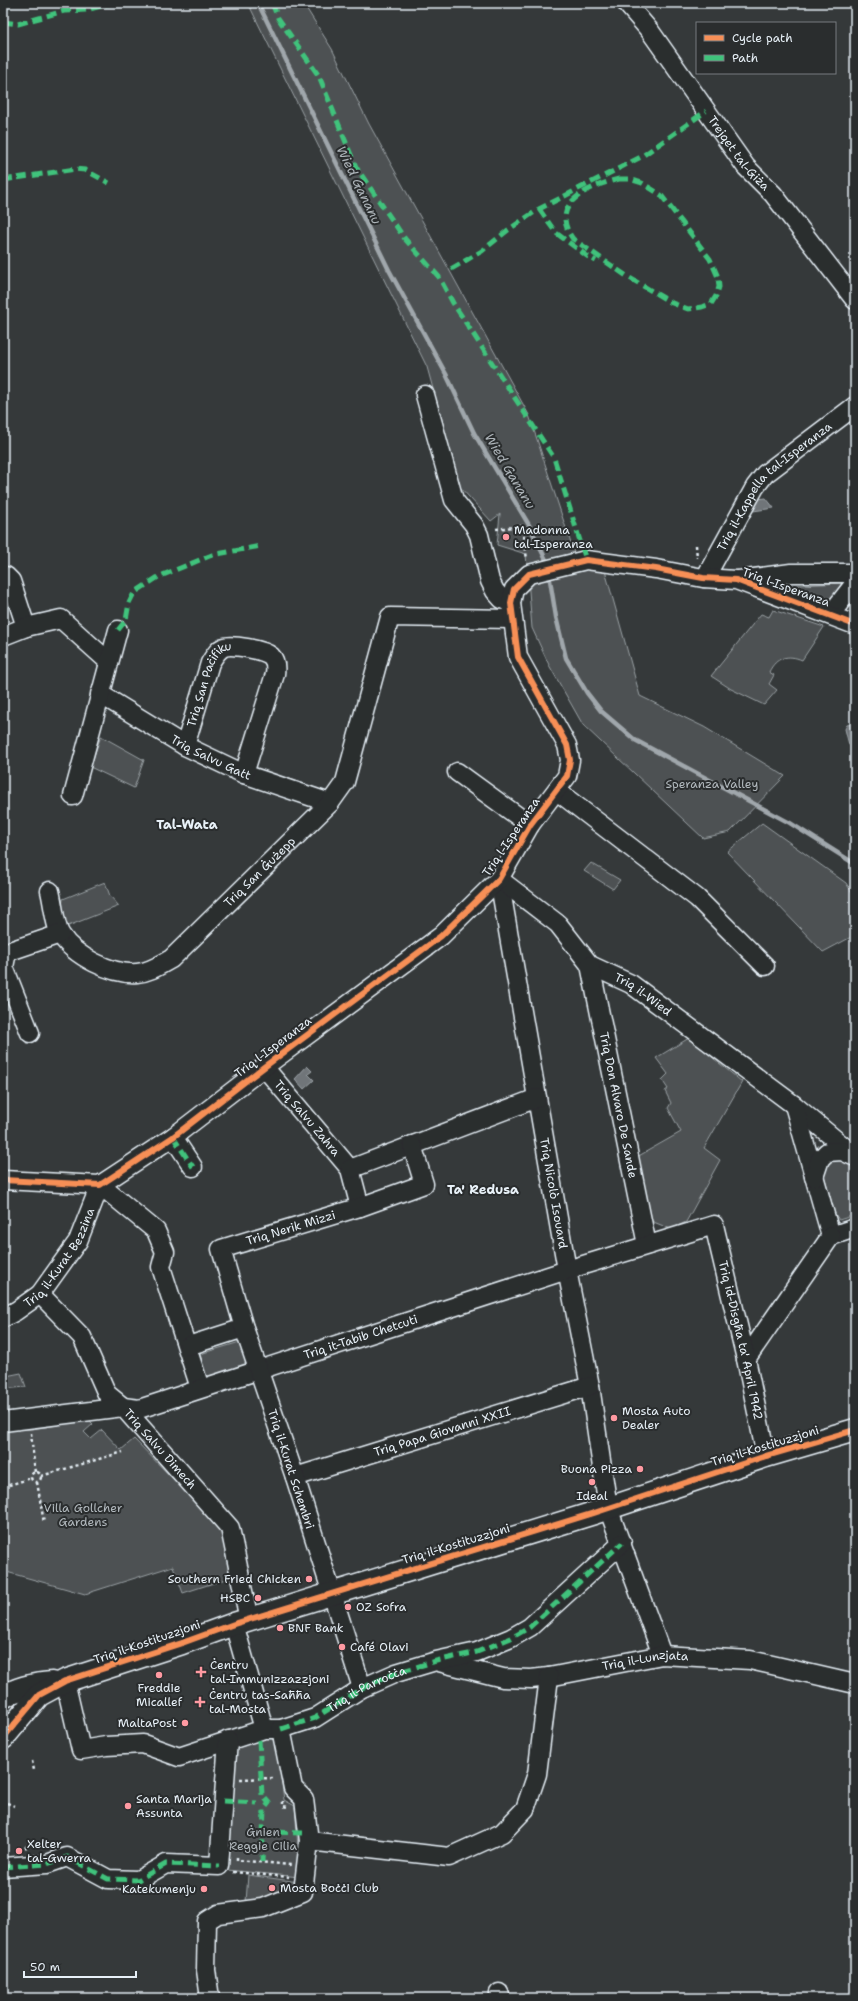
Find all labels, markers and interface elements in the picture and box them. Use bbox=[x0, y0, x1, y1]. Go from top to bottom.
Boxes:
legend bbox=[696, 22, 836, 74]
text: Cycle path bbox=[732, 30, 793, 46]
text: Path bbox=[732, 50, 758, 66]
street label: Trejqet tal-Giża bbox=[704, 113, 773, 194]
water label: Wied Gananu bbox=[333, 143, 386, 227]
street label: Triq il-Kappella tal-Isperanza bbox=[713, 418, 835, 554]
water label: Wied Gananu bbox=[481, 430, 539, 512]
place label: Madonna tal-Isperanza bbox=[514, 522, 593, 552]
marker: Madonna tal-Isperanza bbox=[501, 532, 511, 542]
street label: Triq l-Isperanza bbox=[740, 564, 833, 610]
street label: Triq San Paċifiku bbox=[183, 638, 232, 729]
street label: Triq Salvu Gatt bbox=[168, 731, 253, 784]
park label: Speranza Valley bbox=[666, 776, 759, 792]
street label: Triq l-Isperanza bbox=[479, 794, 544, 880]
district label: Tal-Wata bbox=[156, 816, 218, 833]
street label: Triq San Ġużepp bbox=[220, 833, 299, 911]
street label: Triq il-Wied bbox=[612, 969, 675, 1020]
street label: Triq l-Isperanza bbox=[231, 1013, 315, 1081]
street label: Triq Don Alvaro De Sande bbox=[596, 1031, 641, 1180]
street label: Triq Salvu Zahra bbox=[271, 1077, 344, 1160]
street label: Triq Nicolò Isouard bbox=[536, 1137, 571, 1250]
district label: Ta' Redusa bbox=[447, 1181, 519, 1198]
street label: Triq il-Kurat Bezzina bbox=[20, 1205, 98, 1311]
street label: Triq Nerik Mizzi bbox=[244, 1207, 337, 1249]
street label: Triq id-Disgħa ta' April 1942 bbox=[715, 1259, 766, 1421]
street label: Triq it-Tabib Chetcuti bbox=[301, 1311, 420, 1363]
street label: Triq Papa Giovanni XXII bbox=[372, 1403, 513, 1460]
place label: Mosta Auto Dealer bbox=[622, 1403, 690, 1433]
street label: Triq Salvu Dimech bbox=[120, 1405, 200, 1493]
street label: Triq il-Kurat Schembri bbox=[264, 1407, 318, 1531]
marker: Mosta Auto Dealer bbox=[609, 1413, 619, 1423]
street label: Triq il-Kostituzzjoni bbox=[709, 1422, 821, 1470]
place label: Buona Pizza bbox=[561, 1461, 633, 1477]
marker: Buona Pizza bbox=[635, 1464, 645, 1474]
marker: Ideal bbox=[587, 1477, 597, 1487]
place label: Ideal bbox=[576, 1488, 608, 1504]
park label: Villa Gollcher Gardens bbox=[44, 1500, 123, 1530]
street label: Triq il-Kostituzzjoni bbox=[400, 1520, 512, 1568]
place label: Southern Fried Chicken bbox=[168, 1571, 301, 1587]
marker: Southern Fried Chicken bbox=[304, 1574, 314, 1584]
place label: HSBC bbox=[220, 1590, 250, 1606]
marker: HSBC bbox=[253, 1593, 263, 1603]
place label: OZ Sofra bbox=[356, 1599, 407, 1615]
marker: OZ Sofra bbox=[343, 1602, 353, 1612]
street label: Triq il-Kostituzzjoni bbox=[91, 1616, 203, 1668]
place label: BNF Bank bbox=[288, 1620, 344, 1636]
marker: BNF Bank bbox=[275, 1623, 285, 1633]
place label: Café Olavi bbox=[350, 1639, 409, 1655]
marker: Café Olavi bbox=[337, 1642, 347, 1652]
street label: Triq il-Lunzjata bbox=[601, 1647, 689, 1674]
place label: Ċentru tal-Immunizzazzjoni bbox=[210, 1657, 329, 1687]
street label: Triq il-Parroċċa bbox=[324, 1662, 409, 1716]
marker: Ċentru tal-Immunizzazzjoni bbox=[195, 1666, 207, 1678]
marker: Freddie Micallef bbox=[154, 1670, 164, 1680]
place label: Freddie Micallef bbox=[136, 1680, 183, 1710]
place label: Ċentru tas-Saħħa tal-Mosta bbox=[209, 1687, 311, 1717]
marker: Ċentru tas-Saħħa tal-Mosta bbox=[194, 1696, 206, 1708]
place label: MaltaPost bbox=[118, 1715, 177, 1731]
marker: MaltaPost bbox=[180, 1718, 190, 1728]
place label: Santa Marija Assunta bbox=[136, 1791, 212, 1821]
marker: Santa Marija Assunta bbox=[123, 1801, 133, 1811]
park label: Ġnien Reggie Cilia bbox=[229, 1824, 298, 1854]
place label: Xelter tal-Gwerra bbox=[27, 1836, 92, 1866]
marker: Xelter tal-Gwerra bbox=[14, 1846, 24, 1856]
place label: Mosta Boċċi Club bbox=[280, 1880, 379, 1896]
place label: Katekumenju bbox=[122, 1881, 196, 1897]
marker: Mosta Boċċi Club bbox=[267, 1883, 277, 1893]
marker: Katekumenju bbox=[199, 1884, 209, 1894]
scale bar bbox=[24, 1953, 136, 1979]
text: 50 m bbox=[30, 1959, 60, 1975]

